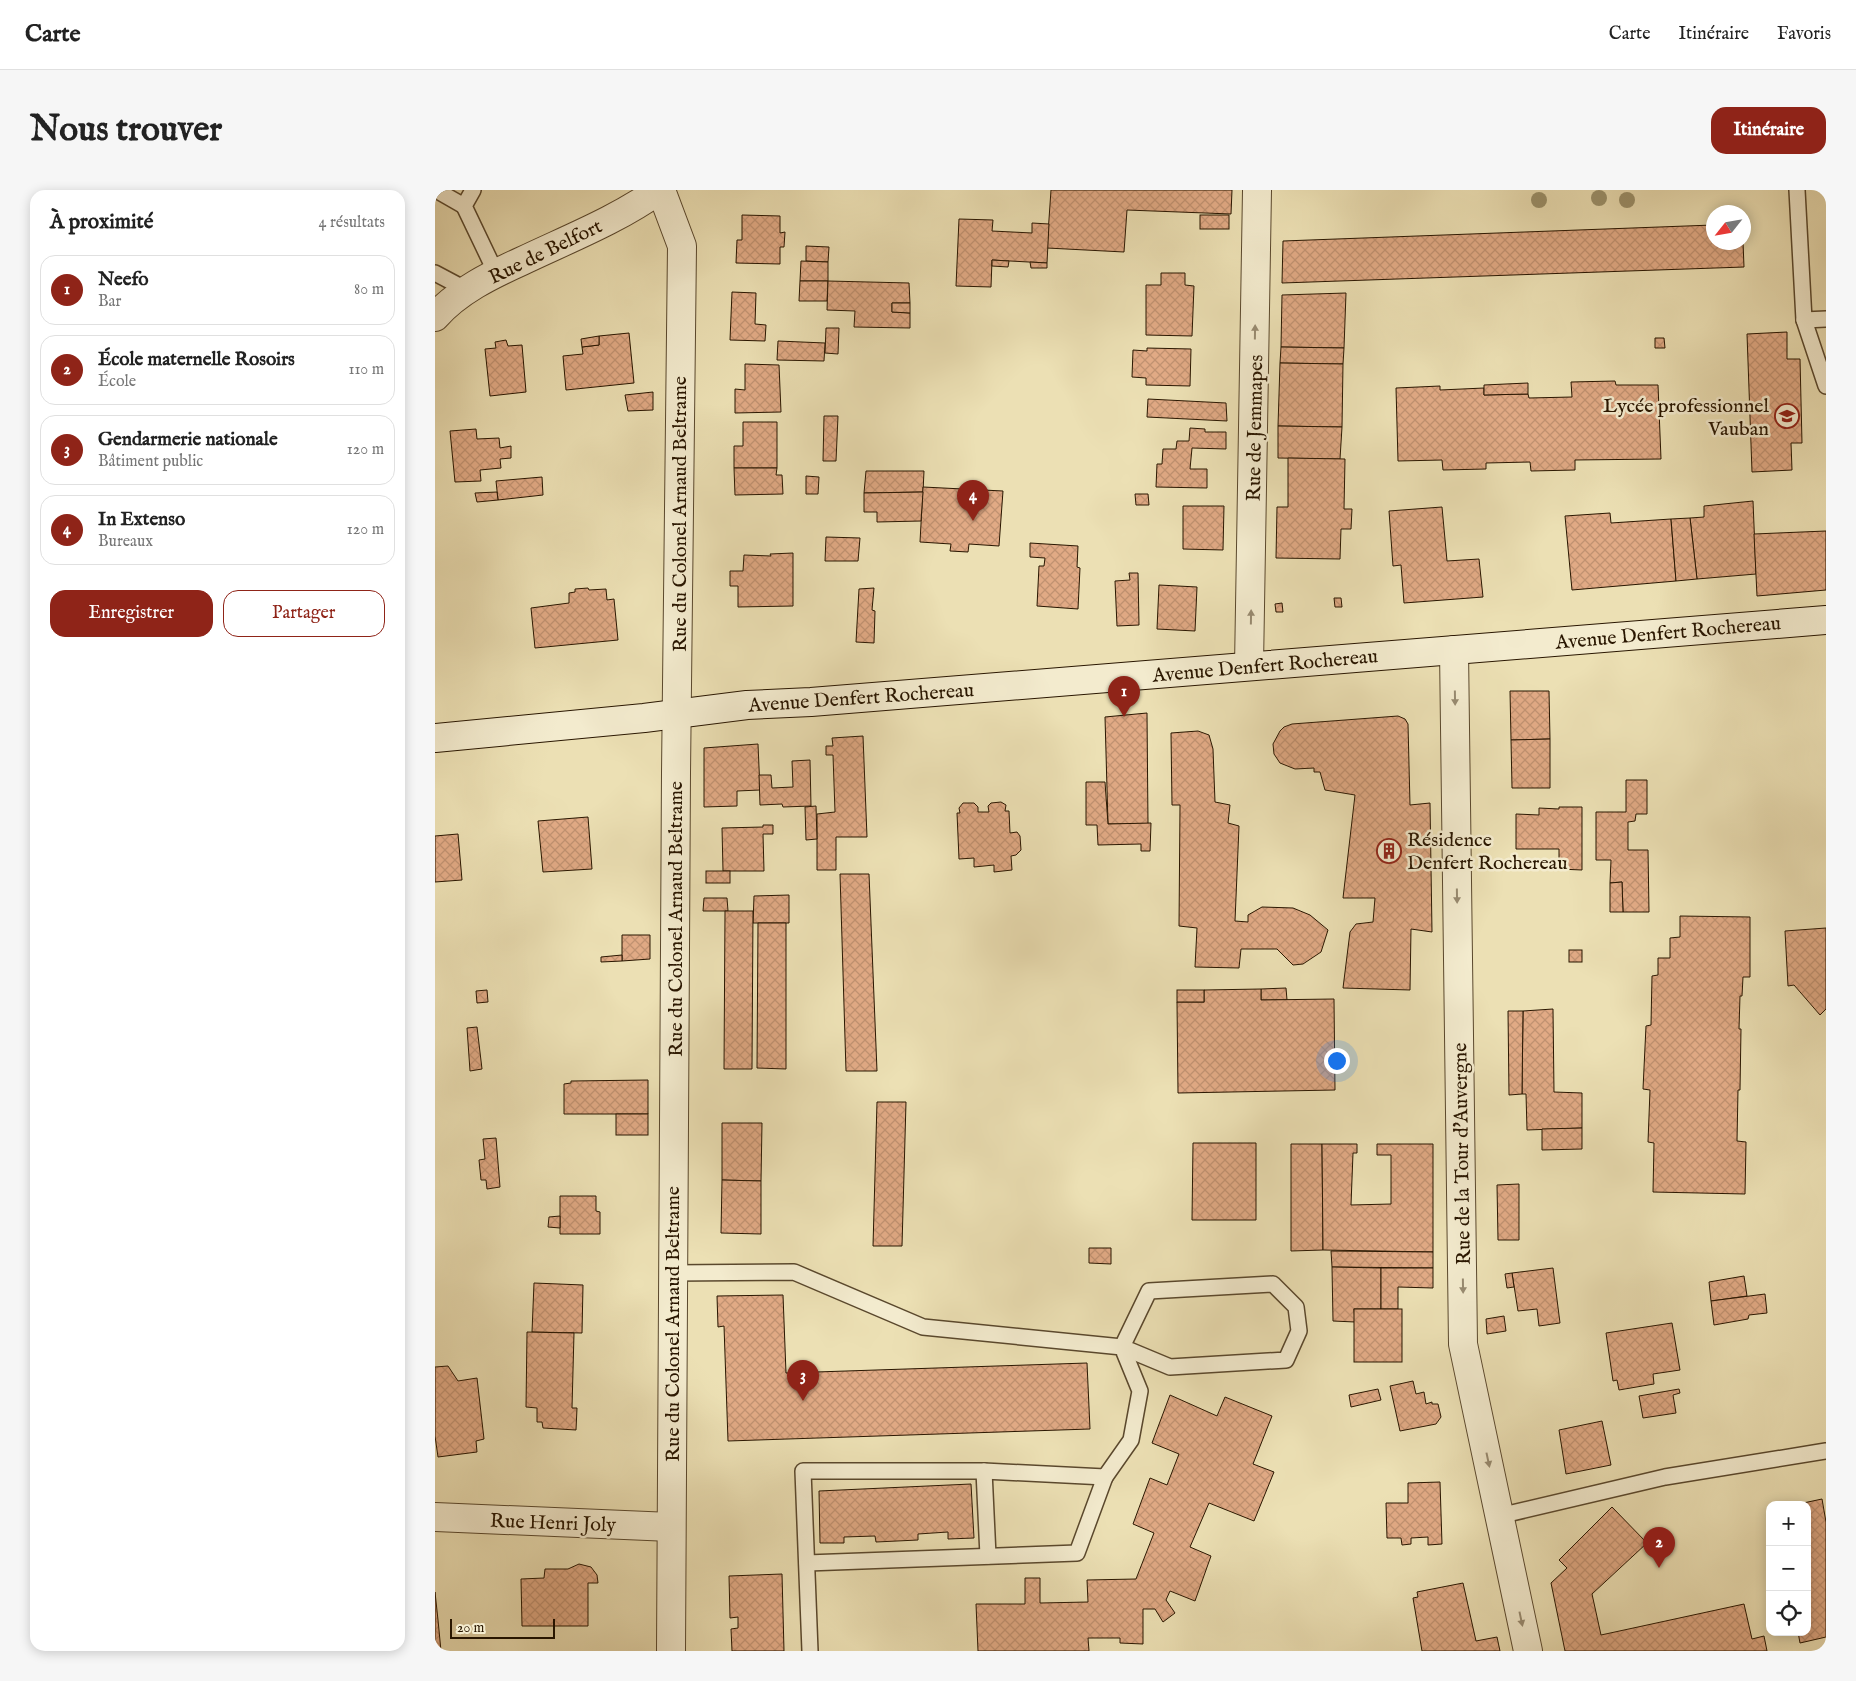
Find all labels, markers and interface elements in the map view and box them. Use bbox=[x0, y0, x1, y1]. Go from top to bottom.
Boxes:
text: Carte bbox=[25, 19, 81, 50]
text: Carte bbox=[1609, 23, 1651, 46]
text: Itinéraire bbox=[1679, 23, 1749, 46]
text: Favoris bbox=[1777, 23, 1831, 46]
button: Itinéraire bbox=[1711, 107, 1826, 154]
text: Nous trouver bbox=[30, 108, 222, 153]
north arrow bbox=[1706, 205, 1751, 250]
text: À proximité bbox=[50, 209, 153, 236]
text: 4 résultats bbox=[319, 213, 385, 233]
street label: Rue de Belfort bbox=[485, 214, 607, 291]
text: Neefo bbox=[98, 268, 148, 292]
text: 1 bbox=[64, 280, 70, 300]
text: 80 m bbox=[354, 280, 384, 300]
text: Bar bbox=[98, 292, 121, 312]
one-way arrow bbox=[1251, 324, 1259, 340]
text: École maternelle Rosoirs bbox=[98, 348, 295, 372]
street label: Rue de Jemmapes bbox=[1242, 354, 1269, 502]
text: 2 bbox=[63, 360, 71, 380]
text: 110 m bbox=[348, 360, 384, 380]
text: École bbox=[98, 372, 136, 392]
street label: Rue du Colonel Arnaud Beltrame bbox=[668, 376, 693, 652]
place label: Lycée professionnel Vauban bbox=[1603, 394, 1770, 442]
school or university icon: Lycée professionnel Vauban bbox=[1774, 403, 1800, 429]
text: Gendarmerie nationale bbox=[98, 428, 278, 452]
text: 3 bbox=[64, 440, 70, 460]
text: 120 m bbox=[347, 440, 384, 460]
text: Bâtiment public bbox=[98, 452, 203, 472]
pin: 4 bbox=[957, 480, 989, 521]
text: In Extenso bbox=[98, 508, 185, 532]
text: 4 bbox=[63, 520, 71, 540]
text: 120 m bbox=[347, 520, 384, 540]
text: Bureaux bbox=[98, 532, 153, 552]
button: Enregistrer bbox=[50, 590, 213, 637]
button: Partager bbox=[223, 590, 385, 637]
one-way arrow bbox=[1247, 609, 1255, 625]
street label: Avenue Denfert Rochereau bbox=[1553, 611, 1782, 656]
street label: Avenue Denfert Rochereau bbox=[1150, 644, 1379, 689]
pin: 1 bbox=[1108, 676, 1140, 717]
street label: Avenue Denfert Rochereau bbox=[746, 678, 975, 719]
one-way arrow bbox=[1451, 691, 1459, 707]
street label: Rue du Colonel Arnaud Beltrame bbox=[664, 781, 689, 1057]
place label: Résidence Denfert Rochereau bbox=[1407, 828, 1568, 876]
building icon: Résidence Denfert Rochereau bbox=[1376, 838, 1402, 864]
one-way arrow bbox=[1453, 888, 1461, 904]
street label: Rue de la Tour d'Auvergne bbox=[1448, 1043, 1477, 1265]
your location bbox=[1324, 1048, 1350, 1074]
street label: Rue du Colonel Arnaud Beltrame bbox=[661, 1186, 686, 1462]
one-way arrow bbox=[1459, 1278, 1467, 1294]
pin: 3 bbox=[787, 1360, 819, 1401]
one-way arrow bbox=[1484, 1452, 1492, 1468]
map controls bbox=[1766, 1501, 1811, 1636]
button: + bbox=[1766, 1501, 1811, 1546]
street label: Rue Henri Joly bbox=[489, 1509, 617, 1538]
pin: 2 bbox=[1643, 1527, 1675, 1568]
button: − bbox=[1766, 1546, 1811, 1591]
button: locate bbox=[1766, 1591, 1811, 1636]
one-way arrow bbox=[1517, 1611, 1525, 1626]
scale bar bbox=[450, 1616, 555, 1639]
text: 20 m bbox=[457, 1619, 484, 1637]

